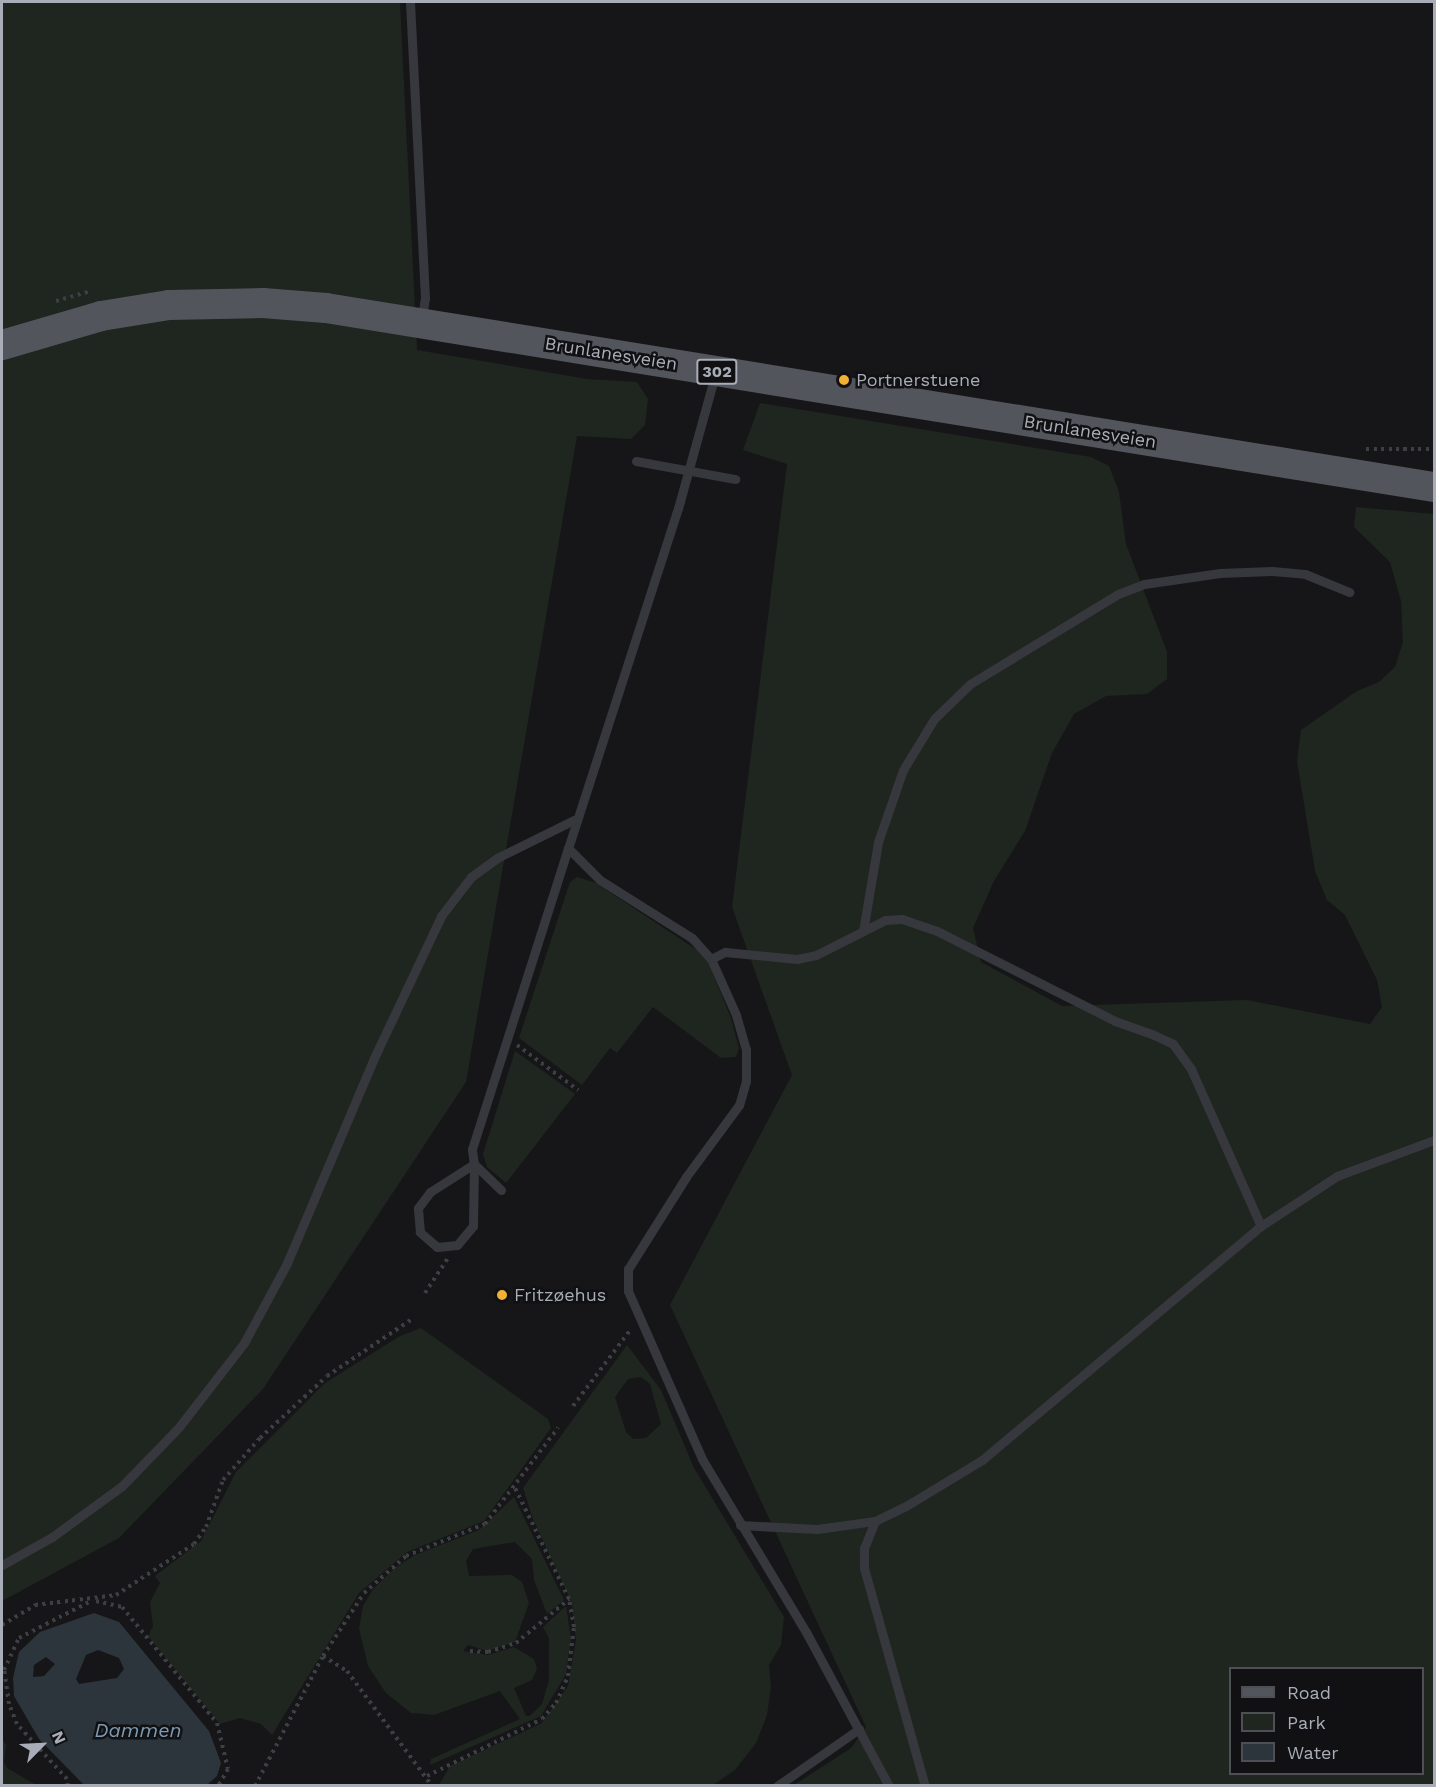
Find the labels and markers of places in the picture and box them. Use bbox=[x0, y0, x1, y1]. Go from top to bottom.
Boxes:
place label: Portnerstuene bbox=[856, 369, 981, 391]
marker: Portnerstuene bbox=[837, 373, 851, 387]
place label: Fritzøehus bbox=[514, 1284, 606, 1306]
marker: Fritzøehus bbox=[495, 1288, 509, 1302]

